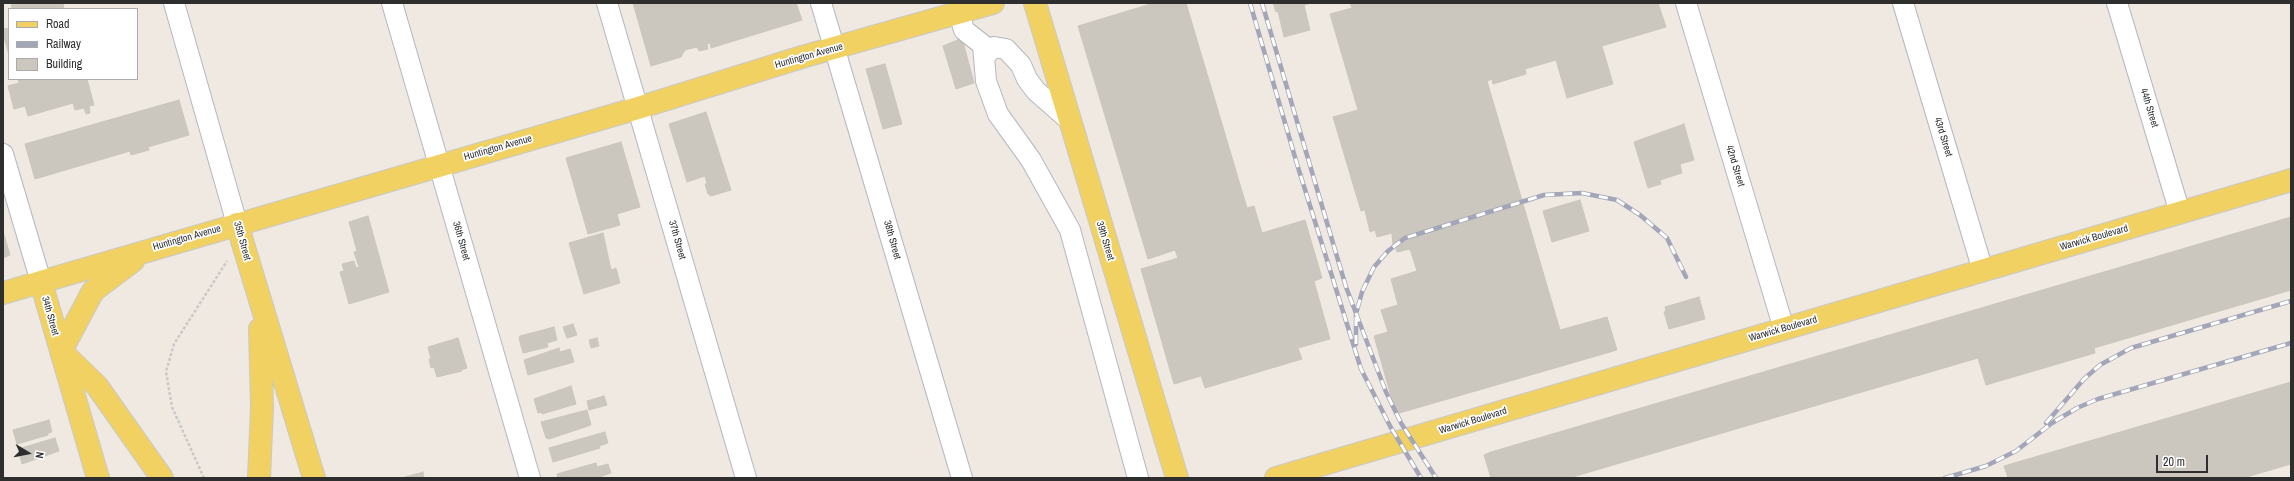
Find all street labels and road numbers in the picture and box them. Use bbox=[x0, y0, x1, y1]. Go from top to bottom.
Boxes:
street label: Huntington Avenue bbox=[774, 41, 844, 71]
street label: 44th Street bbox=[2137, 87, 2161, 129]
street label: 43rd Street bbox=[1931, 116, 1955, 158]
street label: Huntington Avenue bbox=[463, 133, 533, 163]
street label: 42nd Street bbox=[1723, 144, 1747, 188]
street label: 37th Street bbox=[666, 219, 688, 261]
street label: 38th Street bbox=[881, 219, 903, 261]
street label: 35th Street bbox=[231, 220, 253, 262]
street label: 36th Street bbox=[450, 220, 472, 262]
street label: 39th Street bbox=[1093, 220, 1117, 262]
street label: Huntington Avenue bbox=[152, 223, 222, 253]
street label: Warwick Boulevard bbox=[2059, 223, 2129, 253]
street label: 34th Street bbox=[39, 295, 61, 337]
street label: Warwick Boulevard bbox=[1748, 314, 1818, 344]
street label: Warwick Boulevard bbox=[1438, 405, 1508, 437]

